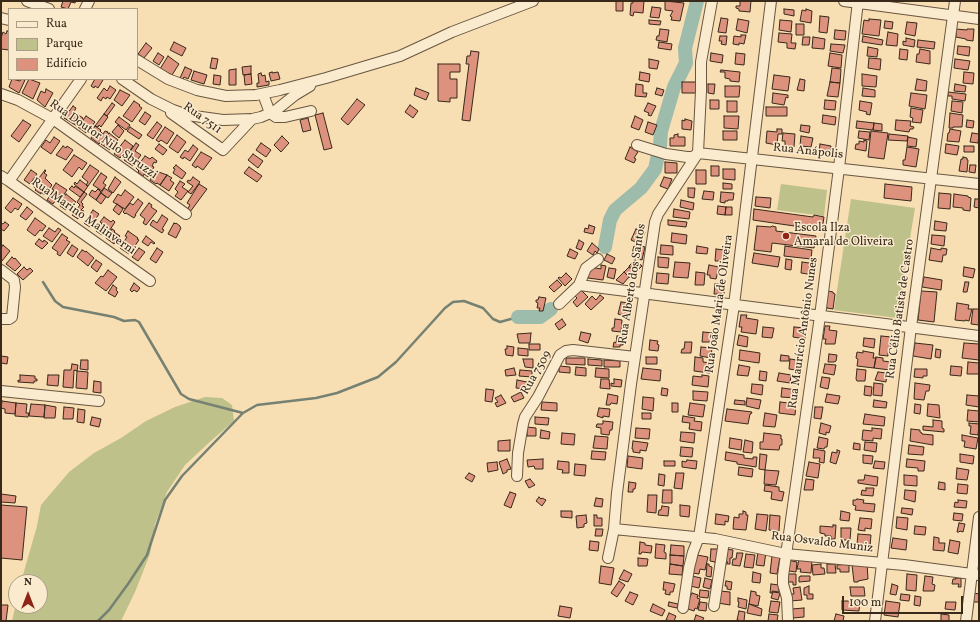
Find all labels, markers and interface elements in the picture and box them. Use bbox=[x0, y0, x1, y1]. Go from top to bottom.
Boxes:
legend bbox=[8, 8, 138, 80]
text: Rua bbox=[46, 16, 67, 32]
text: Parque bbox=[46, 36, 83, 52]
text: Edifício bbox=[46, 56, 87, 72]
street label: Rua Doutor Nilo Sbruzzi bbox=[46, 97, 160, 183]
street label: Rua 7511 bbox=[180, 100, 224, 138]
street label: Rua Anápolis bbox=[772, 141, 844, 163]
street label: Rua Marino Malinverni bbox=[28, 176, 138, 258]
place label: Escola Ilza Amaral de Oliveira bbox=[794, 222, 893, 250]
street label: Rua Alberto dos Santos bbox=[616, 223, 650, 345]
marker: Escola Ilza Amaral de Oliveira bbox=[781, 231, 791, 241]
street label: Rua João Maria de Oliveira bbox=[703, 234, 737, 374]
street label: Rua Célio Batista de Castro bbox=[884, 238, 918, 380]
street label: Rua Maurício Antônio Nunes bbox=[786, 256, 822, 410]
street label: Rua 7509 bbox=[519, 349, 555, 397]
street label: Rua Osvaldo Muniz bbox=[770, 530, 874, 556]
north arrow bbox=[8, 574, 48, 614]
text: N bbox=[24, 575, 32, 590]
scale bar bbox=[844, 588, 965, 614]
text: 100 m bbox=[849, 595, 881, 611]

